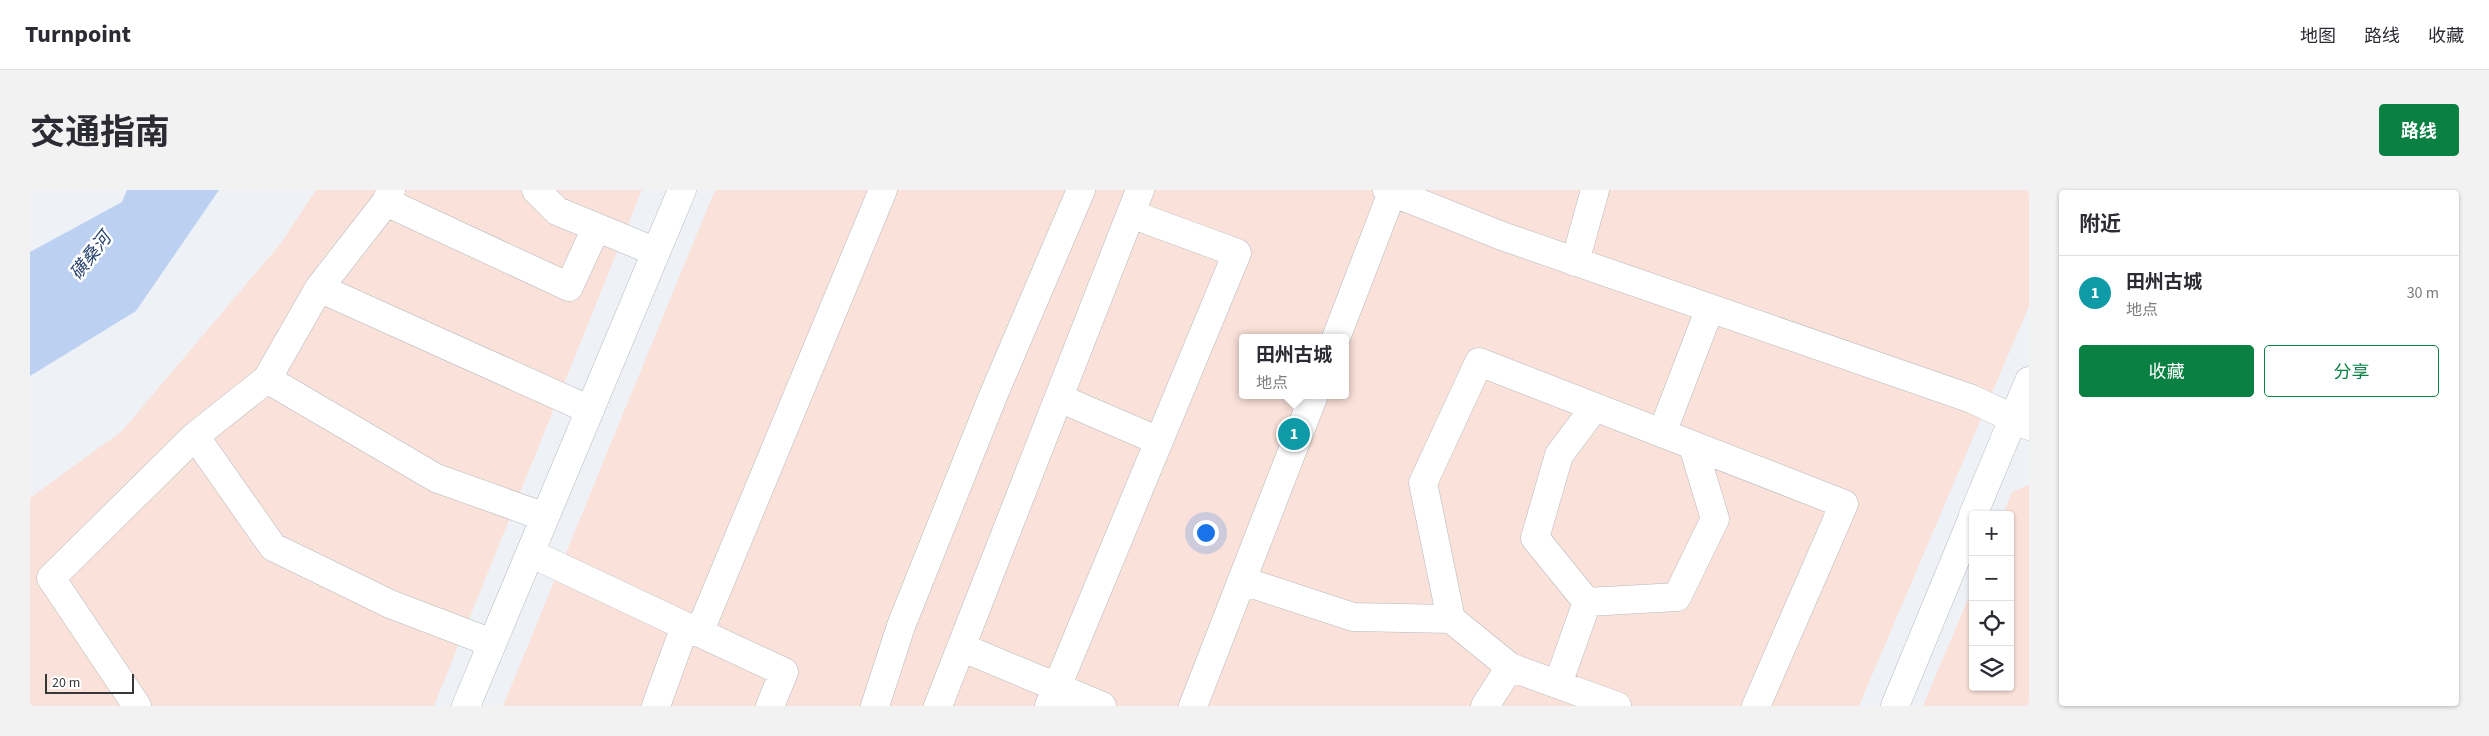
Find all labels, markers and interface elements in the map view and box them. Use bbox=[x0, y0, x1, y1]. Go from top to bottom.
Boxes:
text: Turnpoint bbox=[25, 17, 131, 52]
text: 地图 bbox=[2300, 24, 2336, 49]
text: 路线 bbox=[2364, 24, 2400, 49]
text: 收藏 bbox=[2428, 24, 2464, 49]
button: 路线 bbox=[2379, 104, 2459, 156]
text: 交通指南 bbox=[30, 108, 170, 158]
text: 附近 bbox=[2079, 209, 2121, 239]
water label: 磺桑河 bbox=[65, 225, 119, 285]
text: 田州古城 bbox=[2126, 269, 2202, 296]
text: 1 bbox=[2091, 282, 2099, 304]
text: 30 m bbox=[2407, 282, 2439, 304]
text: 地点 bbox=[2126, 299, 2158, 321]
popup bbox=[1239, 334, 1349, 399]
text: 田州古城 bbox=[1256, 342, 1332, 369]
button: 收藏 bbox=[2079, 345, 2254, 397]
button: 分享 bbox=[2264, 345, 2439, 397]
text: 地点 bbox=[1256, 372, 1288, 394]
pin: 1 bbox=[1278, 415, 1310, 453]
map controls bbox=[1969, 511, 2014, 691]
button: + bbox=[1969, 511, 2014, 556]
your location bbox=[1193, 520, 1219, 546]
button: − bbox=[1969, 556, 2014, 601]
button: locate bbox=[1969, 601, 2014, 646]
button: layers bbox=[1969, 646, 2014, 691]
scale bar bbox=[45, 671, 134, 694]
text: 20 m bbox=[52, 673, 80, 693]

